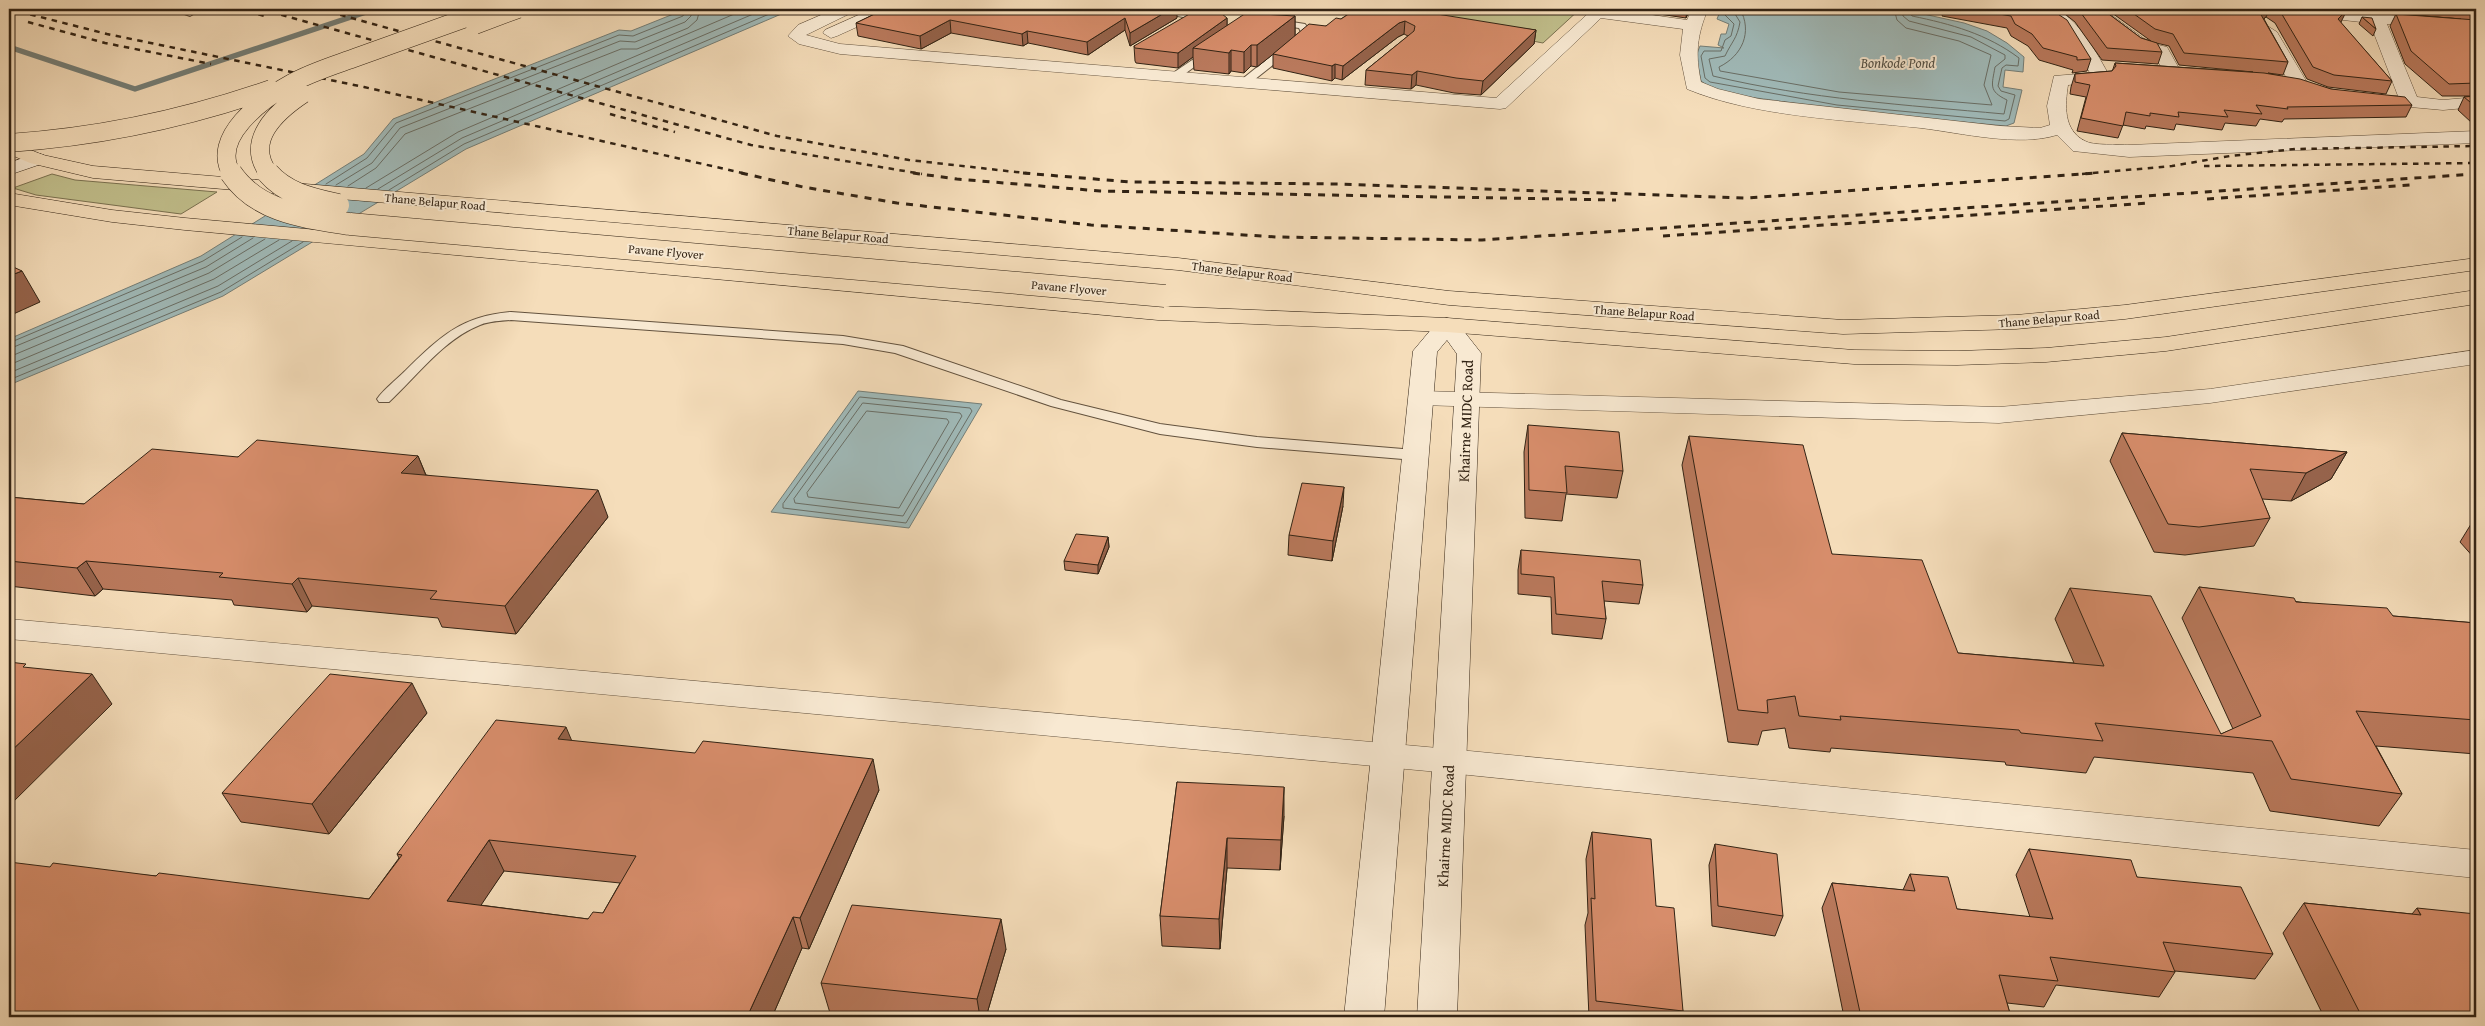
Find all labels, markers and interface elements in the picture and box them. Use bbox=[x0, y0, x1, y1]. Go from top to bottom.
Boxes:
water label: Bonkode Pond bbox=[1860, 53, 1935, 73]
street label: Thane Belapur Road bbox=[384, 189, 487, 214]
street label: Thane Belapur Road bbox=[787, 222, 890, 247]
street label: Pavane Flyover bbox=[628, 240, 704, 263]
street label: Thane Belapur Road bbox=[1191, 257, 1294, 286]
street label: Pavane Flyover bbox=[1031, 276, 1107, 299]
street label: Thane Belapur Road bbox=[1593, 300, 1696, 325]
street label: Thane Belapur Road bbox=[1998, 306, 2101, 331]
street label: Khairne MIDC Road bbox=[1453, 359, 1478, 483]
street label: Khairne MIDC Road bbox=[1432, 764, 1459, 888]

